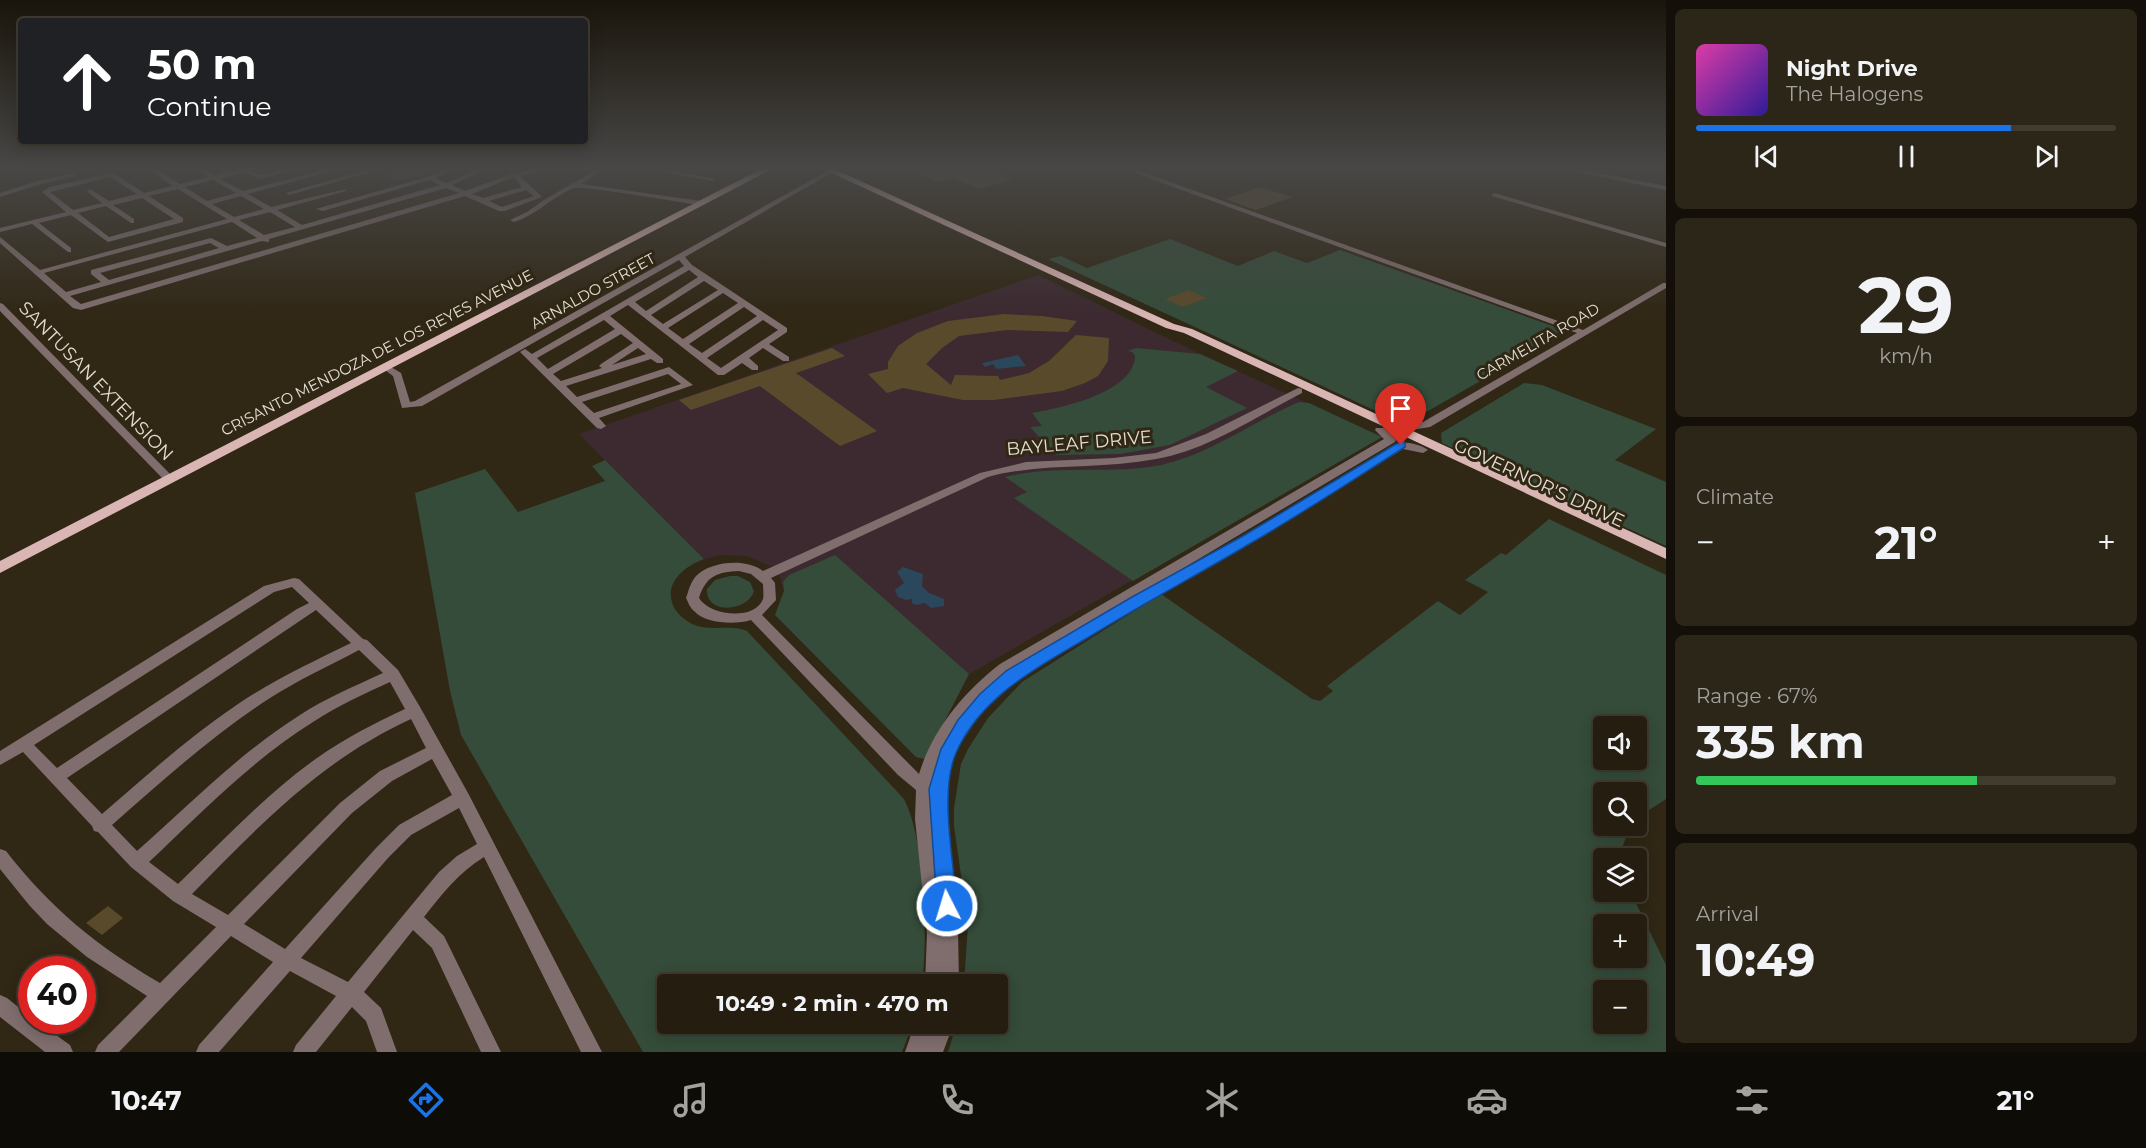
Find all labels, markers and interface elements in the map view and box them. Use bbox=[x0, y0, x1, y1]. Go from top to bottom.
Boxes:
text: 50 m bbox=[147, 38, 256, 90]
icon: ahead bbox=[48, 42, 126, 120]
text: Night Drive bbox=[1786, 55, 1918, 82]
text: The Halogens bbox=[1786, 82, 1923, 106]
text: Continue bbox=[147, 90, 272, 123]
icon: previous bbox=[1750, 140, 1783, 173]
icon: pause bbox=[1890, 140, 1923, 173]
icon: next bbox=[2030, 140, 2063, 173]
street label: ARNALDO STREET bbox=[527, 248, 659, 333]
text: 29 bbox=[1858, 257, 1954, 353]
street label: CRISANTO MENDOZA DE LOS REYES AVENUE bbox=[218, 265, 536, 440]
street label: SANTUSAN EXTENSION bbox=[14, 297, 178, 465]
street label: CARMELITA ROAD bbox=[1473, 299, 1603, 385]
text: km/h bbox=[1879, 344, 1933, 368]
pin bbox=[1375, 383, 1426, 445]
icon: arrive bbox=[1384, 392, 1417, 425]
street label: BAYLEAF DRIVE bbox=[1005, 426, 1153, 460]
street label: GOVERNOR'S DRIVE bbox=[1450, 434, 1628, 532]
text: Climate bbox=[1696, 485, 1774, 509]
text: 21° bbox=[1874, 515, 1938, 570]
text: − bbox=[1696, 522, 1715, 562]
text: + bbox=[2097, 522, 2116, 562]
text: Range · 67% bbox=[1696, 684, 1817, 708]
text: 335 km bbox=[1696, 714, 1865, 769]
map controls bbox=[1593, 716, 1647, 1034]
button: sound bbox=[1593, 716, 1647, 770]
button: search bbox=[1593, 782, 1647, 836]
button: layers bbox=[1593, 848, 1647, 902]
position arrow bbox=[915, 874, 979, 938]
text: Arrival bbox=[1696, 902, 1759, 926]
button: + bbox=[1593, 914, 1647, 968]
text: 10:49 bbox=[1696, 932, 1816, 987]
speed limit sign: 40 bbox=[18, 956, 96, 1034]
button: − bbox=[1593, 980, 1647, 1034]
text: 10:49 · 2 min · 470 m bbox=[716, 990, 949, 1017]
icon: directions bbox=[405, 1079, 447, 1121]
icon: music bbox=[670, 1079, 712, 1121]
icon: phone bbox=[936, 1079, 978, 1121]
icon: climate bbox=[1201, 1079, 1243, 1121]
icon: car bbox=[1466, 1079, 1508, 1121]
icon: filters bbox=[1731, 1079, 1773, 1121]
text: 10:47 bbox=[112, 1084, 182, 1117]
text: 21° bbox=[1996, 1084, 2034, 1117]

